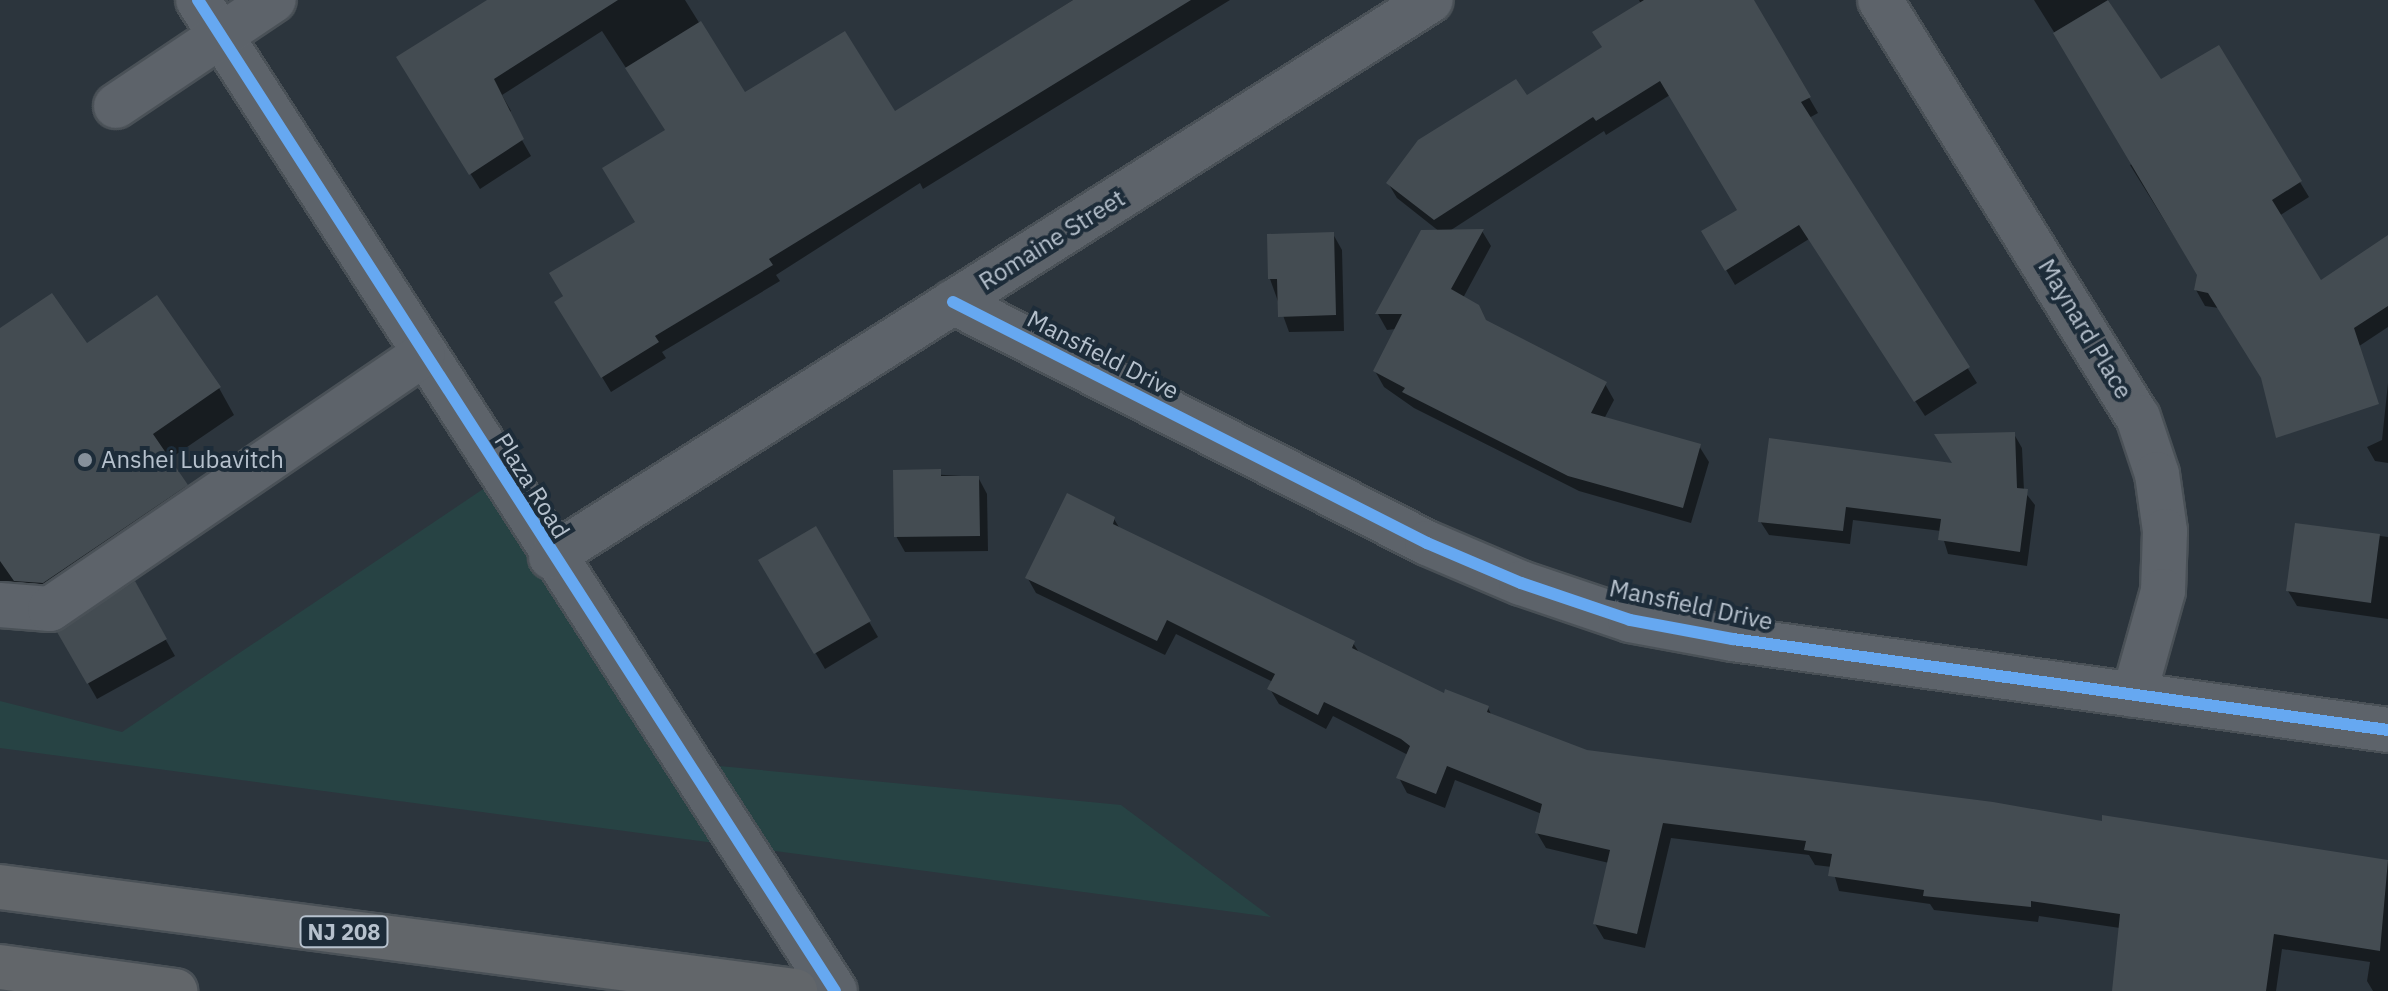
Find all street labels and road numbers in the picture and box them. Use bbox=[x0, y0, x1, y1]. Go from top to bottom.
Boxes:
street label: Romaine Street bbox=[974, 184, 1130, 296]
street label: Maynard Place bbox=[2032, 254, 2138, 404]
street label: Mansfield Drive bbox=[1022, 304, 1184, 406]
street label: Plaza Road bbox=[488, 428, 576, 544]
street label: Mansfield Drive bbox=[1607, 574, 1775, 636]
road number: NJ 208 bbox=[298, 914, 390, 950]

